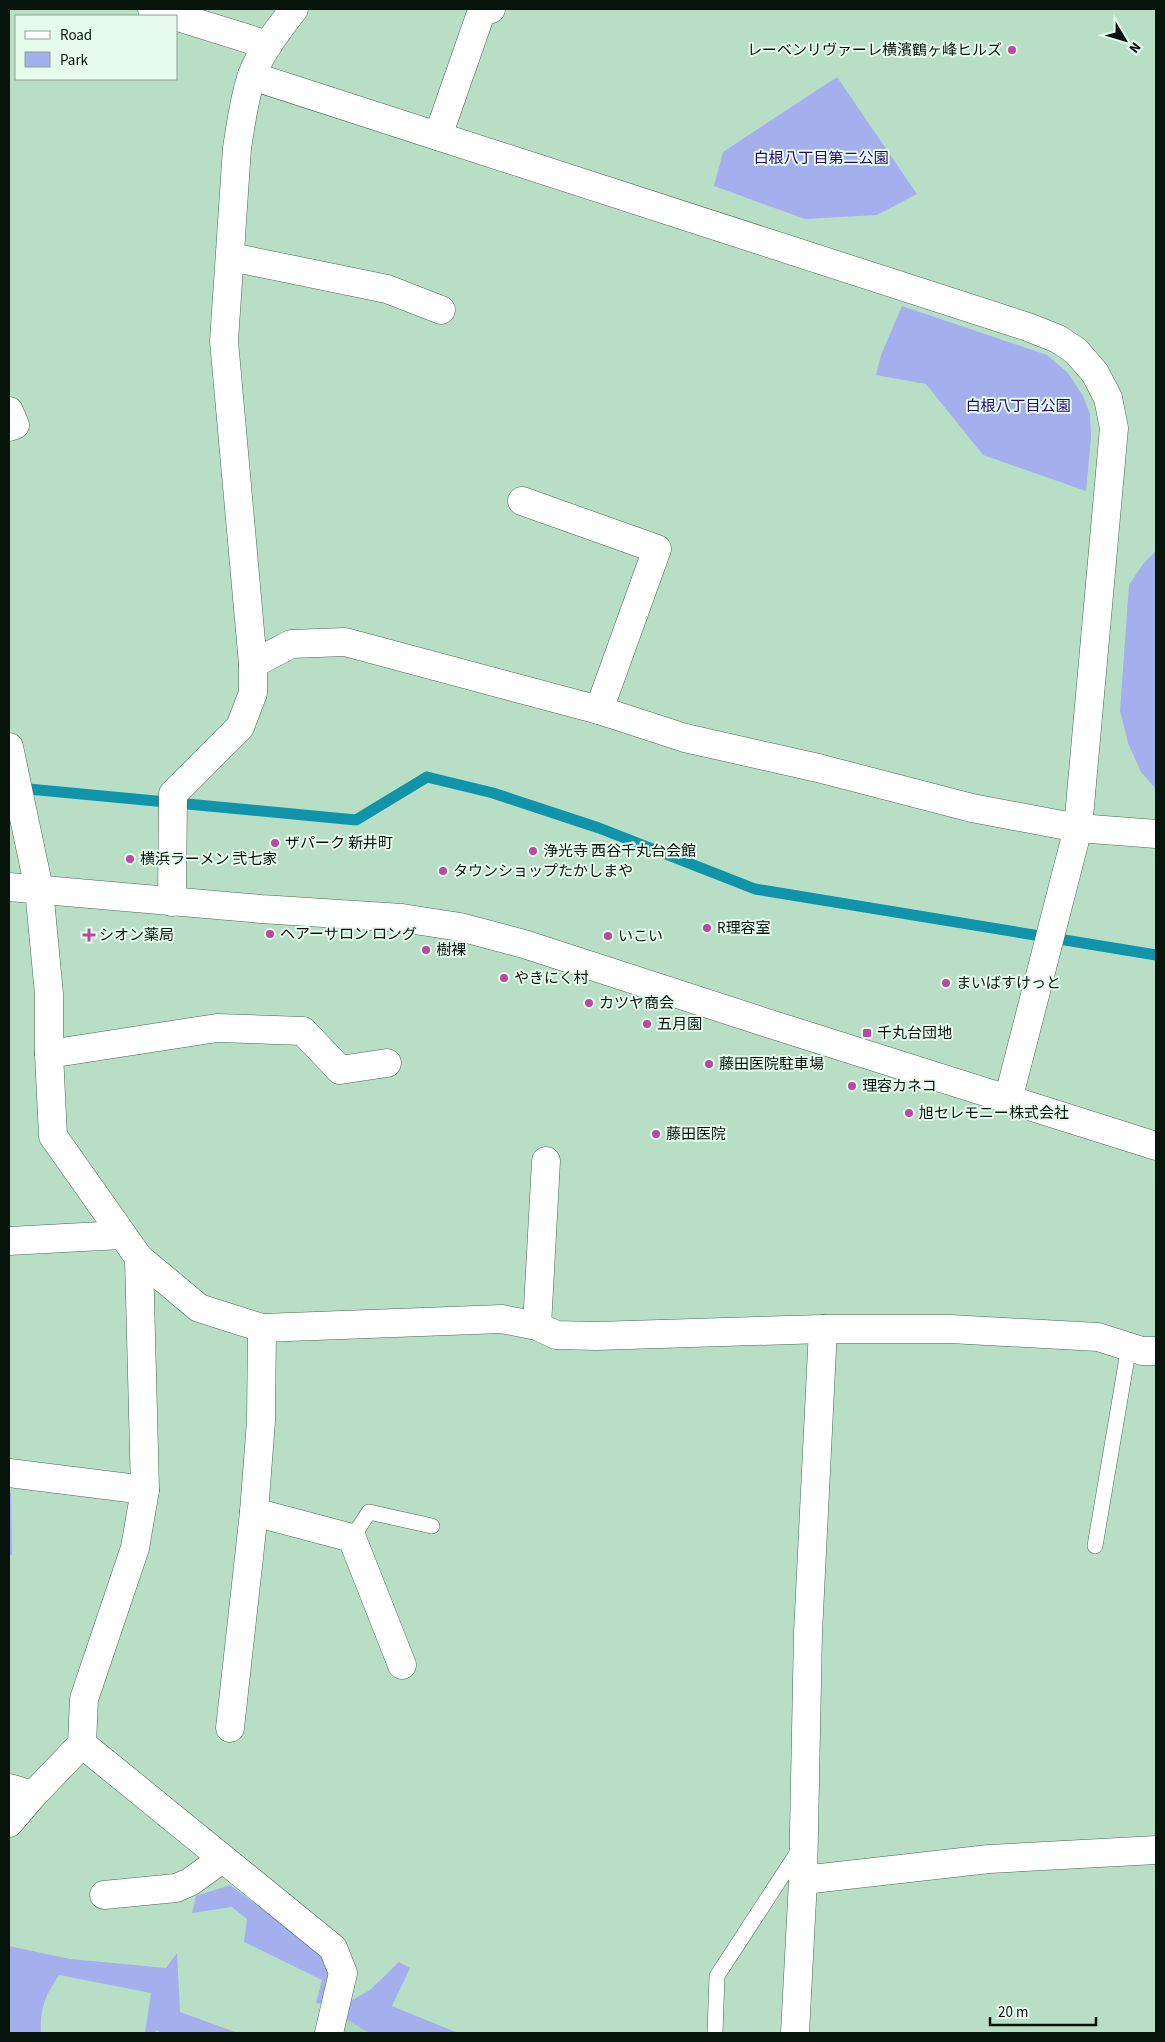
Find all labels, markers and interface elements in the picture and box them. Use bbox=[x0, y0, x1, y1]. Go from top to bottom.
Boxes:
legend bbox=[15, 15, 178, 80]
north arrow bbox=[1100, 15, 1150, 65]
text: Road bbox=[60, 25, 92, 46]
text: N bbox=[1124, 38, 1145, 57]
place label: レーベンリヴァーレ横濱鶴ヶ峰ヒルズ bbox=[747, 40, 1002, 61]
marker: レーベンリヴァーレ横濱鶴ヶ峰ヒルズ bbox=[1006, 44, 1018, 56]
text: Park bbox=[60, 50, 89, 71]
park label: 白根八丁目第二公園 bbox=[753, 148, 889, 169]
park label: 白根八丁目公園 bbox=[965, 396, 1071, 417]
place label: ザパーク 新井町 bbox=[285, 833, 393, 854]
marker: ザパーク 新井町 bbox=[269, 837, 281, 849]
place label: 浄光寺 西谷千丸台会館 bbox=[543, 841, 696, 862]
marker: 浄光寺 西谷千丸台会館 bbox=[527, 845, 539, 857]
place label: 横浜ラーメン 弐七家 bbox=[140, 849, 277, 870]
marker: 横浜ラーメン 弐七家 bbox=[124, 853, 136, 865]
place label: タウンショップたかしまや bbox=[453, 861, 633, 882]
marker: タウンショップたかしまや bbox=[437, 865, 449, 877]
place label: R理容室 bbox=[717, 918, 771, 939]
marker: R理容室 bbox=[701, 922, 713, 934]
place label: ヘアーサロン ロング bbox=[280, 924, 417, 945]
place label: シオン薬局 bbox=[99, 925, 174, 946]
place label: いこい bbox=[618, 926, 663, 947]
marker: ヘアーサロン ロング bbox=[264, 928, 276, 940]
marker: シオン薬局 bbox=[83, 929, 95, 941]
marker: いこい bbox=[602, 930, 614, 942]
place label: 樹裸 bbox=[436, 940, 466, 961]
marker: 樹裸 bbox=[420, 944, 432, 956]
place label: やきにく村 bbox=[514, 968, 589, 989]
marker: やきにく村 bbox=[498, 972, 510, 984]
place label: まいばすけっと bbox=[956, 973, 1061, 994]
marker: まいばすけっと bbox=[940, 977, 952, 989]
place label: カツヤ商会 bbox=[599, 993, 674, 1014]
marker: カツヤ商会 bbox=[583, 997, 595, 1009]
place label: 五月園 bbox=[657, 1014, 702, 1035]
marker: 五月園 bbox=[641, 1018, 653, 1030]
place label: 千丸台団地 bbox=[877, 1023, 952, 1044]
marker: 千丸台団地 bbox=[861, 1027, 873, 1039]
place label: 藤田医院駐車場 bbox=[719, 1054, 824, 1075]
marker: 藤田医院駐車場 bbox=[703, 1058, 715, 1070]
place label: 理容カネコ bbox=[862, 1076, 937, 1097]
marker: 理容カネコ bbox=[846, 1080, 858, 1092]
place label: 旭セレモニー株式会社 bbox=[919, 1103, 1069, 1124]
marker: 旭セレモニー株式会社 bbox=[903, 1107, 915, 1119]
place label: 藤田医院 bbox=[666, 1124, 726, 1145]
marker: 藤田医院 bbox=[650, 1128, 662, 1140]
scale bar bbox=[990, 1994, 1096, 2026]
text: 20 m bbox=[998, 2002, 1028, 2023]

